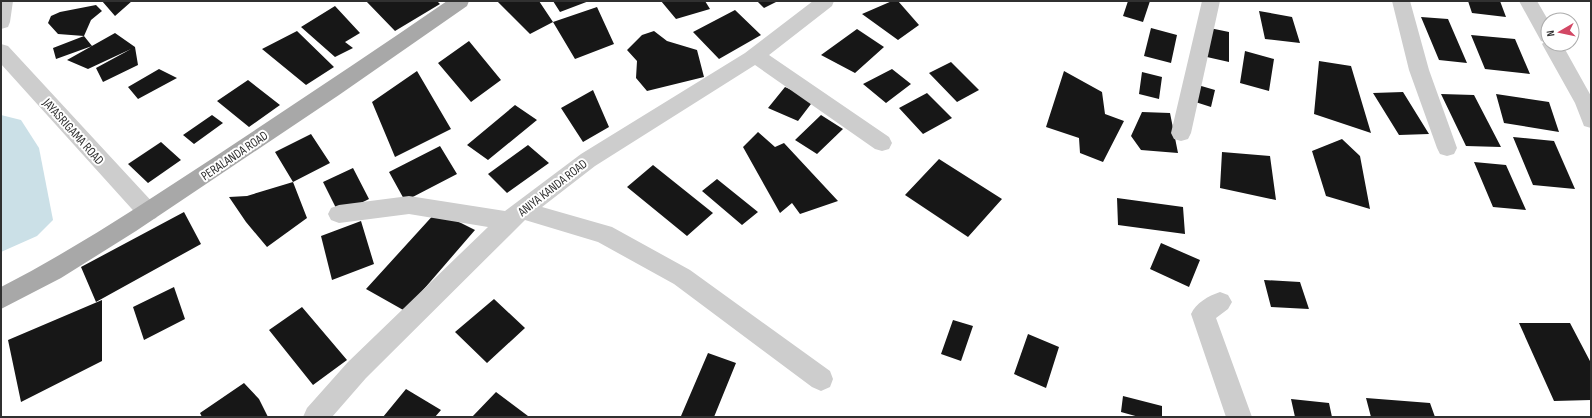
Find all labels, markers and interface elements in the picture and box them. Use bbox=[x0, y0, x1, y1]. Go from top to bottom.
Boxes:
north arrow bbox=[1540, 12, 1580, 52]
text: N bbox=[1544, 29, 1557, 37]
street label: JAYASRIGAMA ROAD bbox=[39, 94, 107, 168]
street label: PERALANDA ROAD bbox=[198, 128, 271, 184]
street label: ANIYA KANDA ROAD bbox=[514, 156, 590, 220]

